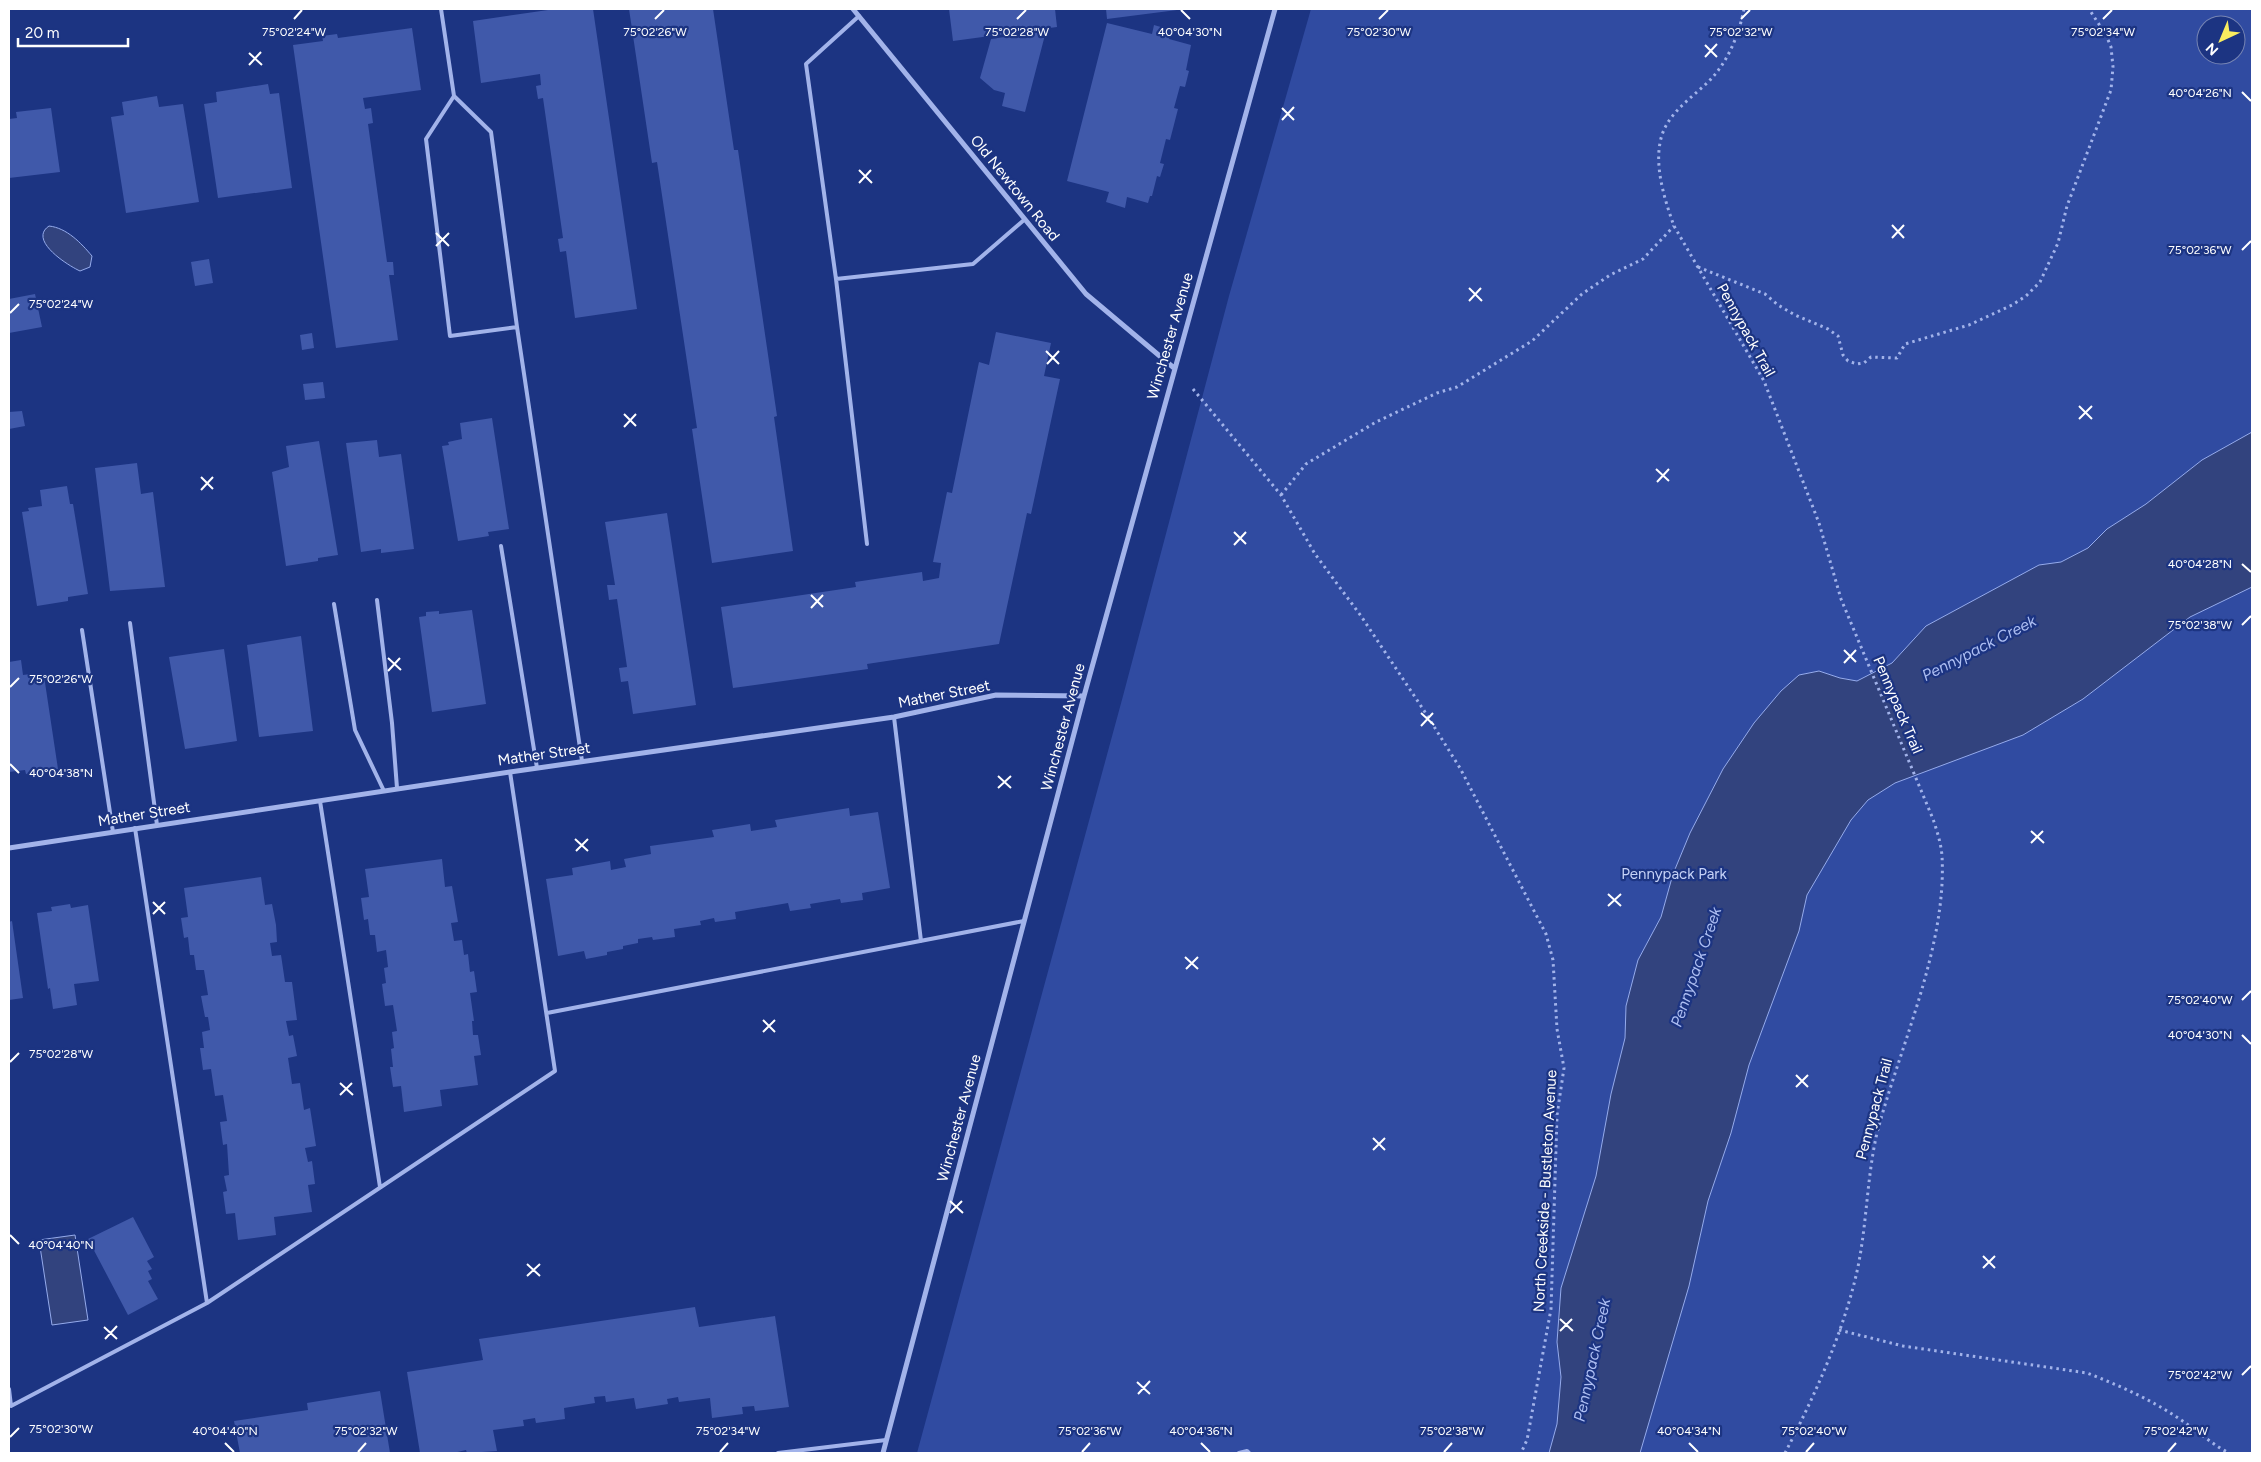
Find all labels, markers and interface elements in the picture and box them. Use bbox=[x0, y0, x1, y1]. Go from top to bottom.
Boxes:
scale bar bbox=[18, 15, 128, 47]
north arrow bbox=[2196, 15, 2246, 65]
text: 20 m bbox=[25, 24, 59, 42]
text: 75°02'24"W bbox=[262, 25, 327, 39]
text: 75°02'26"W bbox=[623, 25, 687, 39]
text: 75°02'28"W bbox=[985, 25, 1049, 39]
text: 40°04'30"N bbox=[1158, 25, 1222, 39]
text: 75°02'30"W bbox=[1347, 25, 1412, 39]
text: 75°02'32"W bbox=[1709, 25, 1773, 39]
text: 75°02'34"W bbox=[2071, 25, 2135, 39]
text: N bbox=[2203, 39, 2222, 59]
text: 40°04'26"N bbox=[2168, 86, 2232, 100]
street label: Old Newtown Road bbox=[967, 131, 1063, 245]
text: 75°02'36"W bbox=[2168, 243, 2232, 257]
street label: Winchester Avenue bbox=[1143, 270, 1197, 402]
street label: Pennypack Trail bbox=[1713, 280, 1779, 380]
text: 75°02'24"W bbox=[29, 297, 94, 311]
text: 40°04'28"N bbox=[2168, 557, 2232, 571]
water label: Pennypack Creek bbox=[1919, 610, 2040, 685]
text: 75°02'38"W bbox=[2168, 618, 2232, 632]
street label: Pennypack Trail bbox=[1869, 654, 1927, 756]
street label: Winchester Avenue bbox=[1037, 661, 1089, 793]
text: 75°02'26"W bbox=[29, 672, 93, 686]
street label: Mather Street bbox=[896, 676, 992, 712]
street label: Mather Street bbox=[497, 739, 592, 769]
text: 40°04'38"N bbox=[29, 766, 93, 780]
street label: Mather Street bbox=[96, 798, 192, 830]
park label: Pennypack Park bbox=[1621, 865, 1727, 883]
water label: Pennypack Creek bbox=[1667, 903, 1726, 1029]
text: 75°02'40"W bbox=[2167, 993, 2233, 1007]
text: 40°04'30"N bbox=[2168, 1028, 2232, 1042]
text: 75°02'28"W bbox=[29, 1047, 93, 1061]
street label: Winchester Avenue bbox=[933, 1052, 985, 1184]
street label: Pennypack Trail bbox=[1852, 1056, 1896, 1162]
street label: North Creekside - Bustleton Avenue bbox=[1530, 1069, 1560, 1313]
text: 40°04'40"N bbox=[28, 1238, 94, 1252]
water label: Pennypack Creek bbox=[1570, 1295, 1615, 1423]
text: 75°02'42"W bbox=[2168, 1368, 2233, 1382]
text: 75°02'30"W bbox=[29, 1422, 94, 1436]
text: 40°04'40"N bbox=[192, 1424, 258, 1438]
text: 75°02'32"W bbox=[334, 1424, 398, 1438]
text: 75°02'34"W bbox=[696, 1424, 760, 1438]
text: 75°02'36"W bbox=[1058, 1424, 1122, 1438]
text: 40°04'36"N bbox=[1169, 1424, 1233, 1438]
text: 75°02'38"W bbox=[1420, 1424, 1484, 1438]
text: 40°04'34"N bbox=[1657, 1424, 1721, 1438]
text: 75°02'40"W bbox=[1781, 1424, 1847, 1438]
text: 75°02'42"W bbox=[2144, 1424, 2209, 1438]

